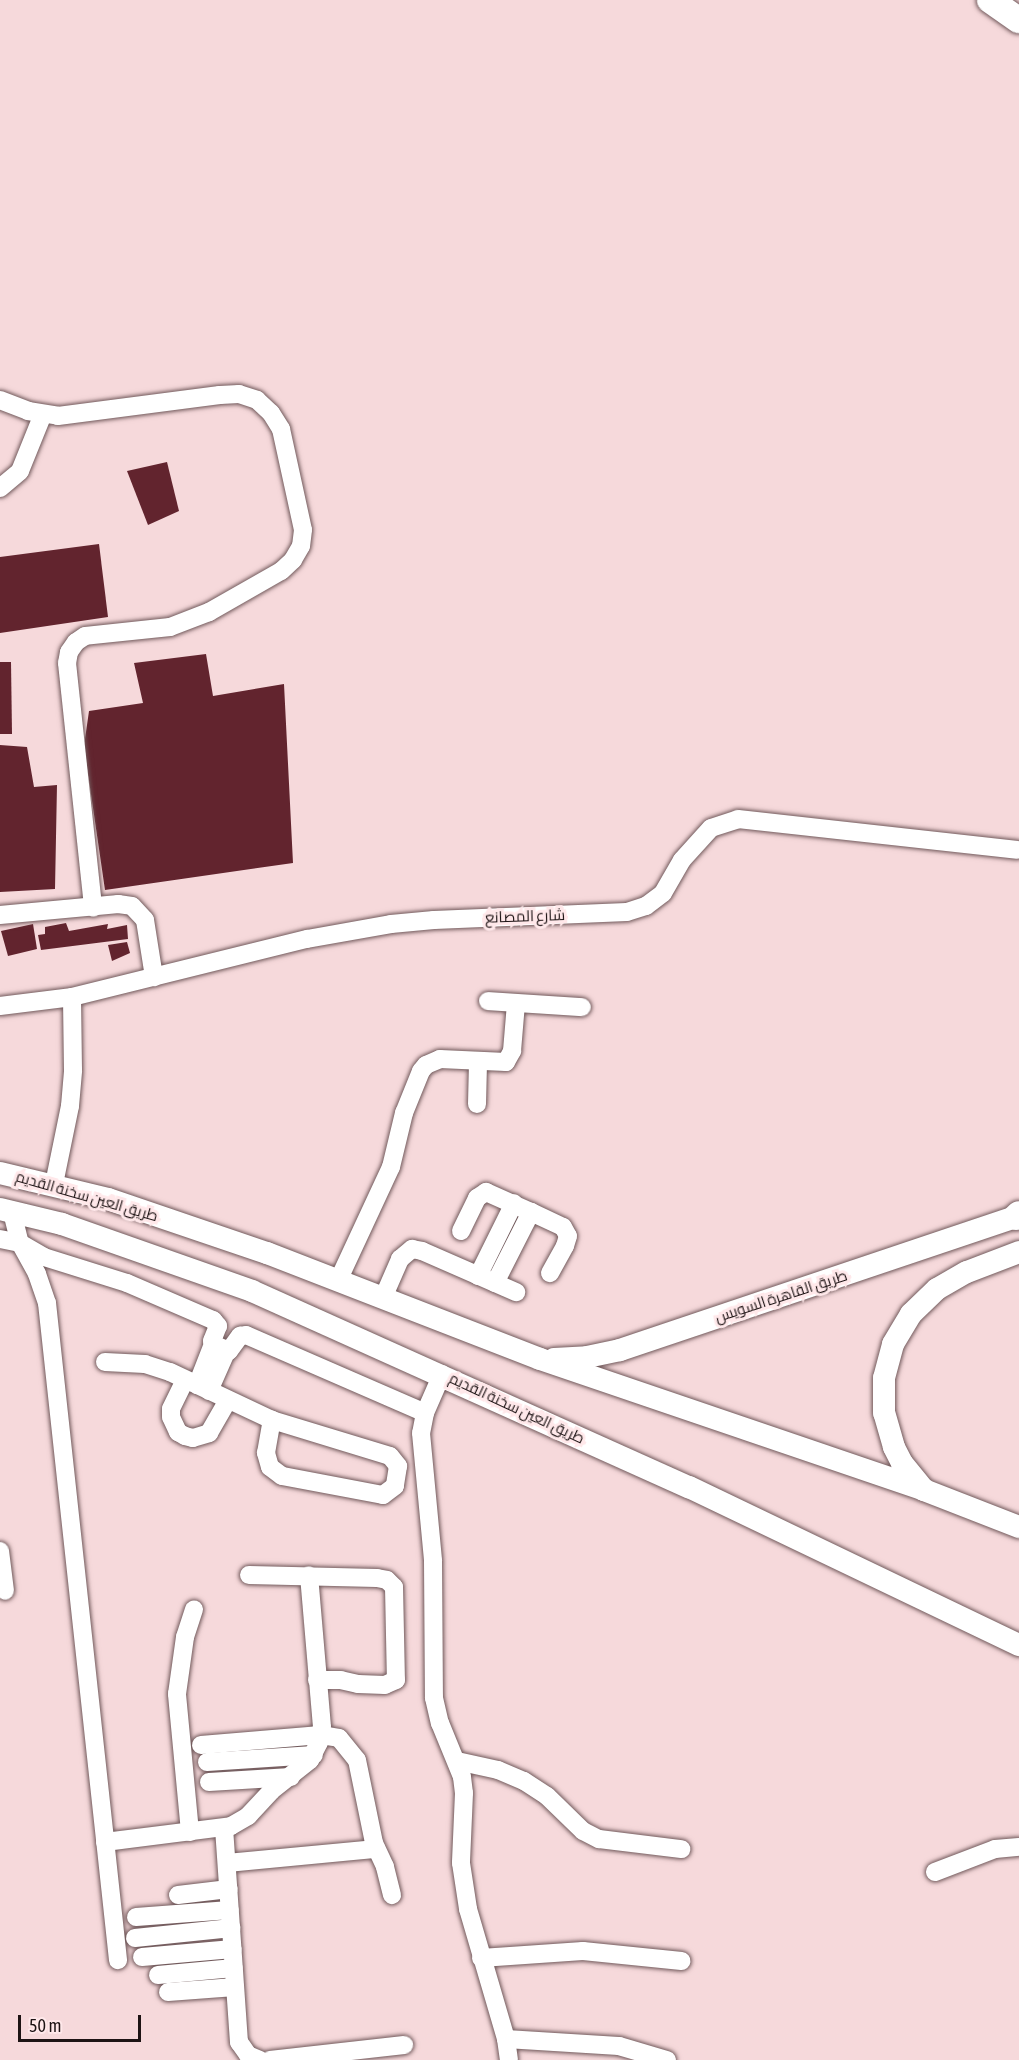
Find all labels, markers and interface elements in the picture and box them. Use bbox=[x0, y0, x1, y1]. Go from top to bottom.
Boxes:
street label: شارع المصانع bbox=[485, 906, 565, 926]
street label: طريق العين سخنة القديم bbox=[14, 1167, 160, 1225]
street label: طريق القاهرة السويس bbox=[713, 1266, 849, 1326]
street label: طريق العين سخنة القديم bbox=[446, 1369, 588, 1447]
scale bar bbox=[21, 2003, 144, 2041]
text: 50 m bbox=[29, 2015, 61, 2036]

